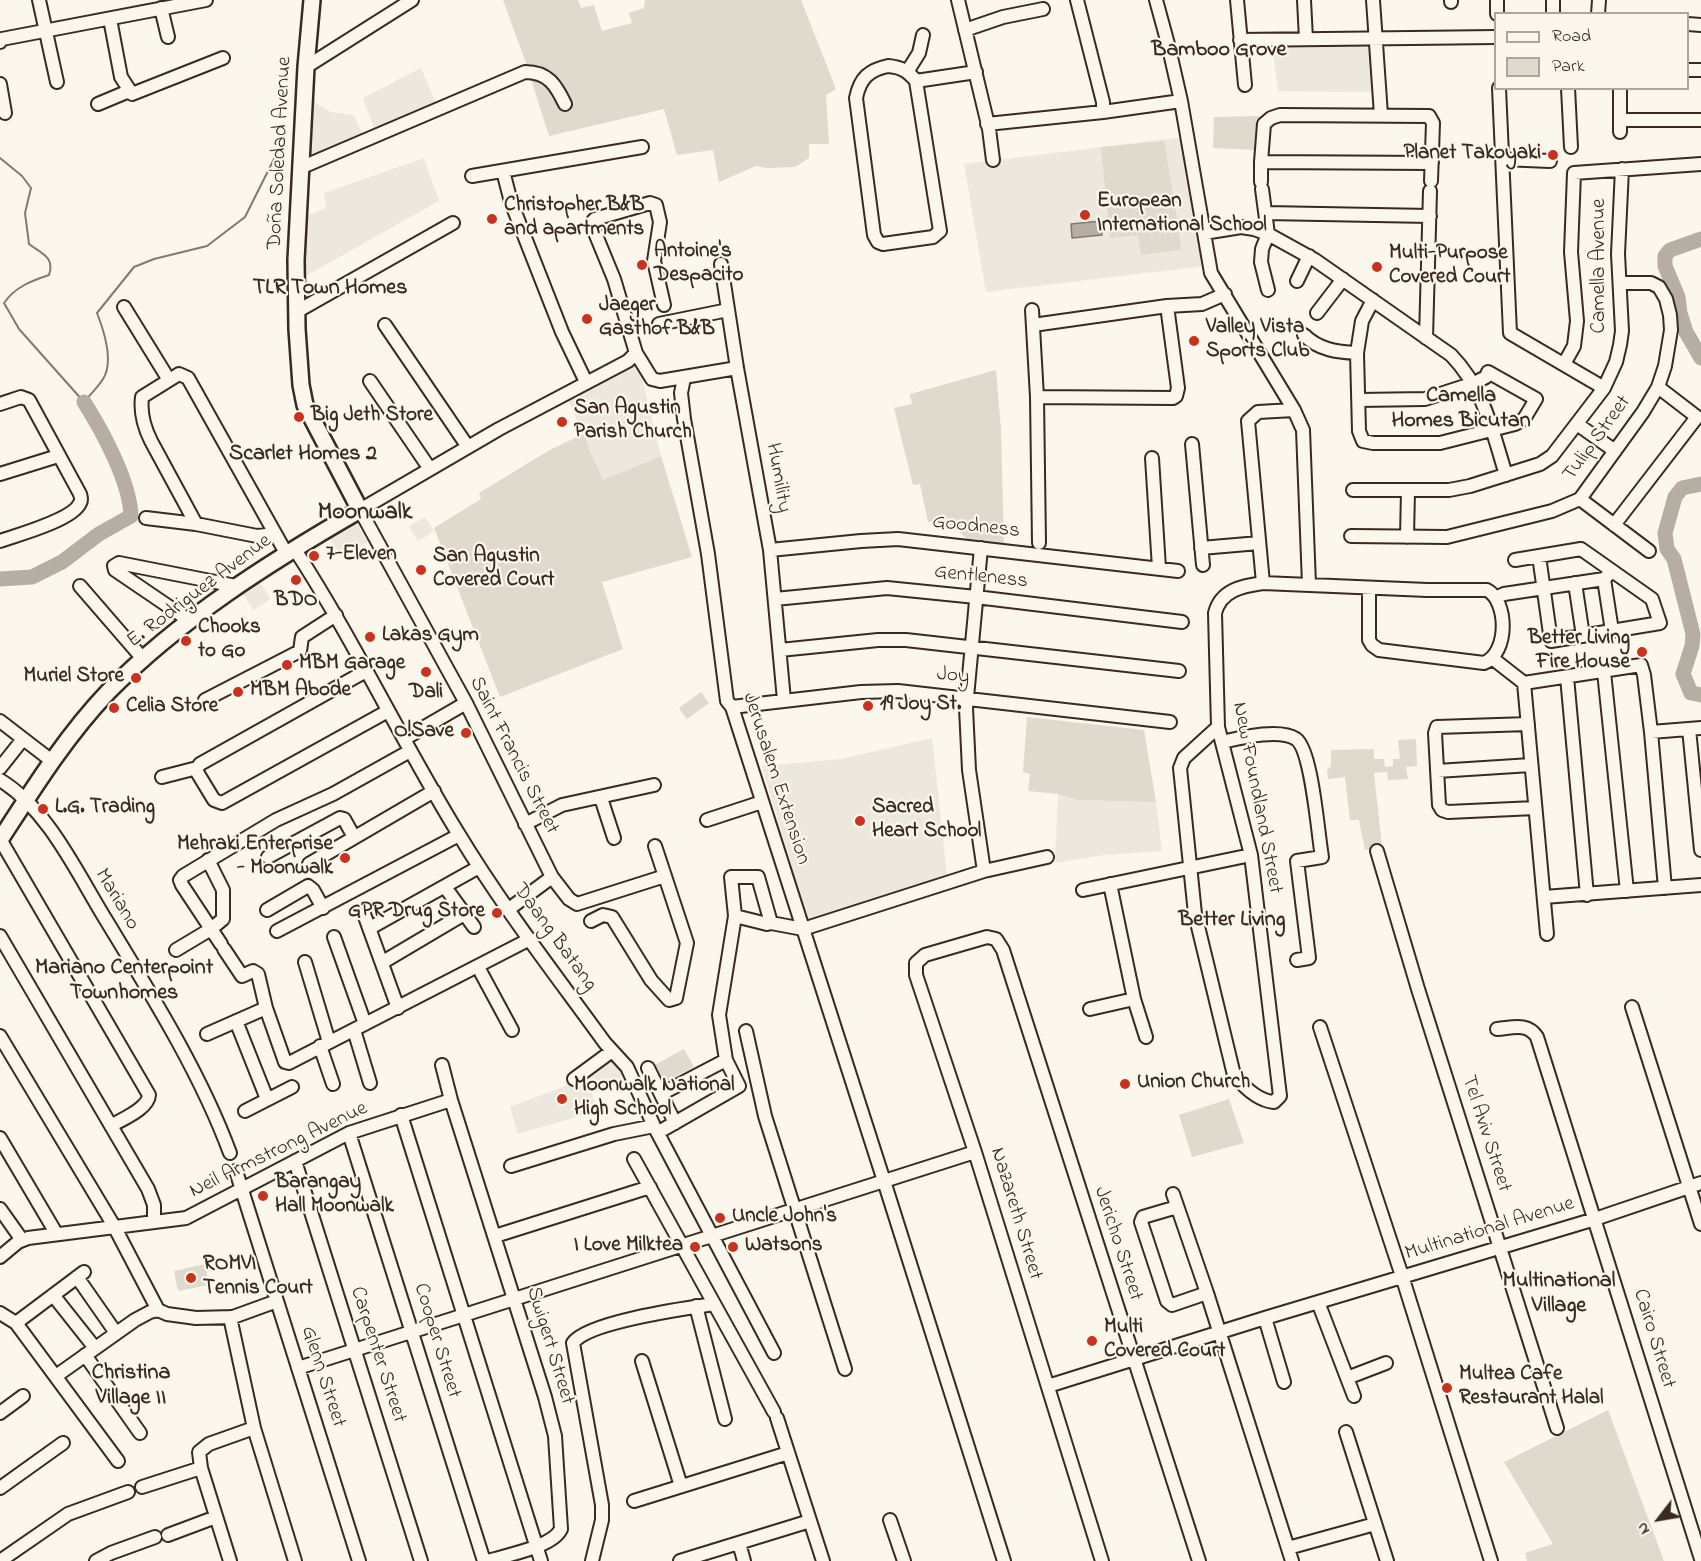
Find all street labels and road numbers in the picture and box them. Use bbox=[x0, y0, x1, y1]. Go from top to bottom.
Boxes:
street label: Doña Soledad Avenue bbox=[263, 56, 299, 250]
street label: Camella Avenue bbox=[1588, 198, 1614, 334]
street label: Tulip Street bbox=[1559, 391, 1637, 487]
street label: Humility bbox=[758, 441, 796, 515]
street label: Goodness bbox=[931, 511, 1021, 545]
street label: E. Rodriguez Avenue bbox=[123, 529, 277, 655]
street label: Gentleness bbox=[933, 561, 1029, 595]
street label: Joy bbox=[935, 663, 971, 691]
street label: Saint Francis Street bbox=[462, 673, 564, 839]
street label: Jerusalem Extension bbox=[735, 690, 815, 868]
street label: New Foundland Street bbox=[1225, 700, 1287, 896]
street label: Mariano bbox=[88, 865, 144, 935]
street label: Daang Batang bbox=[507, 879, 601, 997]
street label: Tel Aviv Street bbox=[1454, 1072, 1516, 1196]
street label: Neil Armstrong Avenue bbox=[186, 1097, 372, 1205]
street label: Nazareth Street bbox=[983, 1145, 1047, 1283]
street label: Jericho Street bbox=[1087, 1184, 1147, 1304]
street label: Multinational Avenue bbox=[1402, 1192, 1578, 1268]
street label: Cooper Street bbox=[407, 1280, 465, 1402]
street label: Carpenter Street bbox=[343, 1284, 411, 1426]
street label: Swigert Street bbox=[519, 1284, 579, 1408]
street label: Cairo Street bbox=[1626, 1286, 1680, 1392]
street label: Glenn Street bbox=[294, 1323, 350, 1431]

